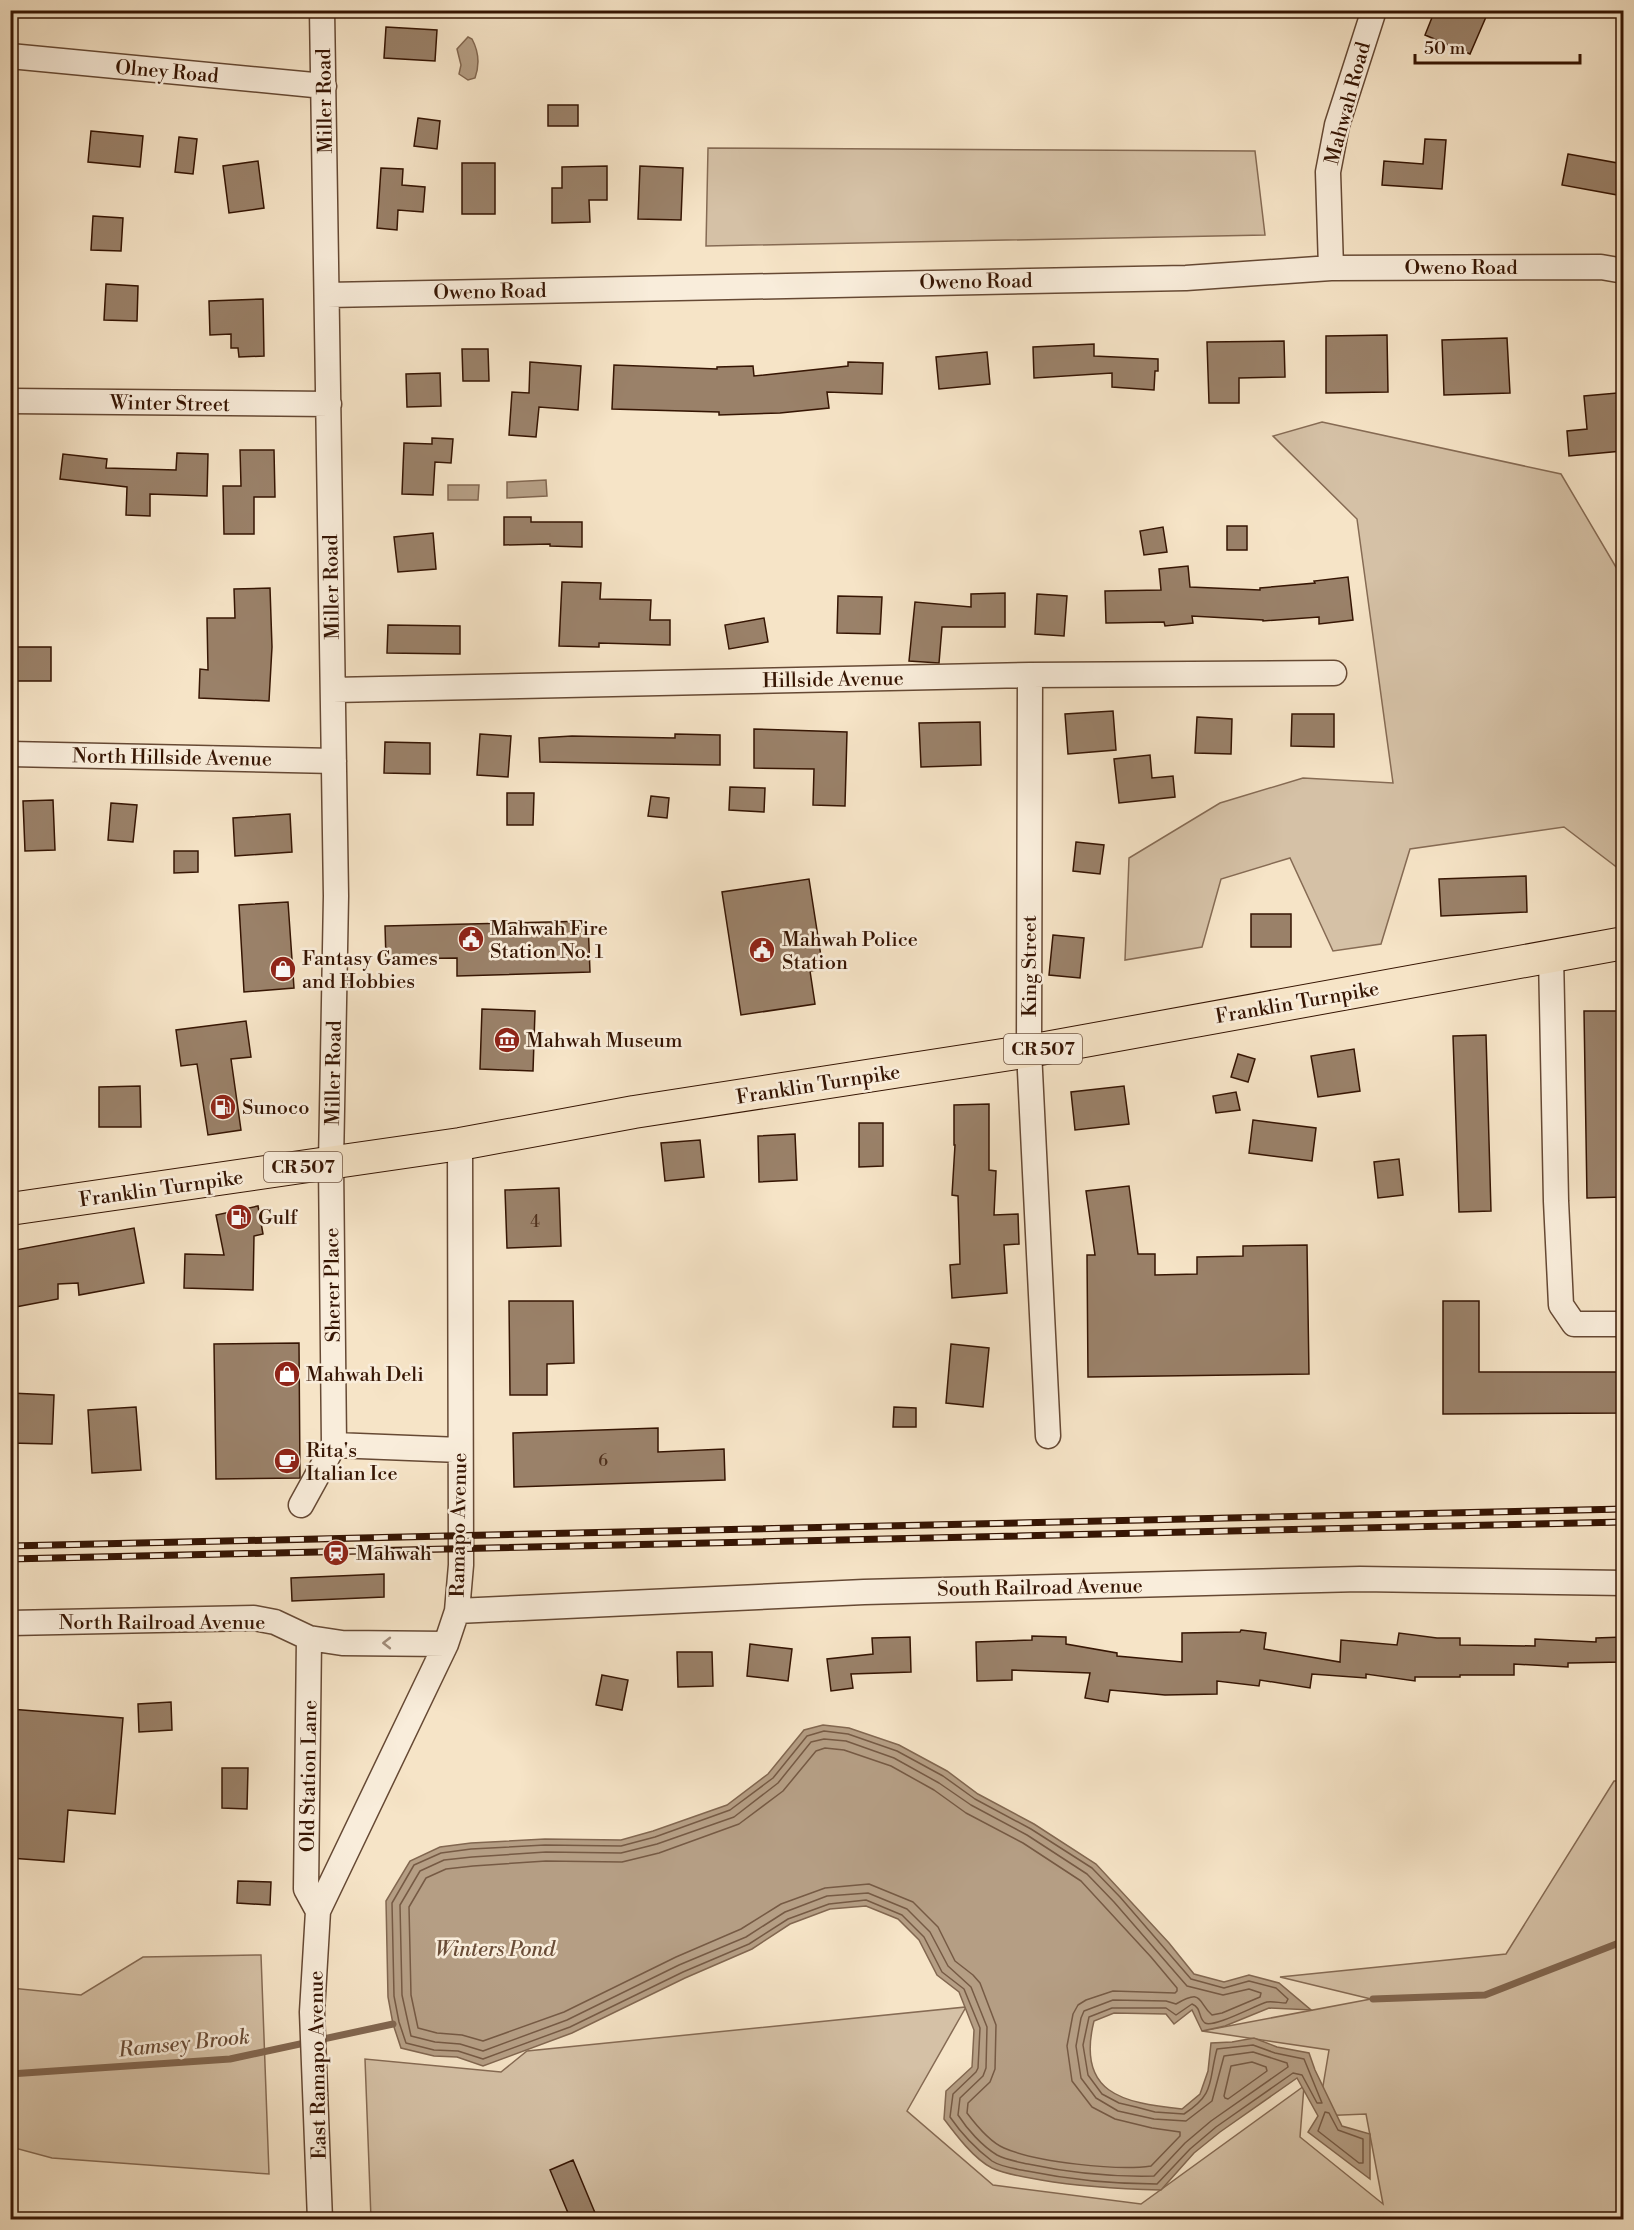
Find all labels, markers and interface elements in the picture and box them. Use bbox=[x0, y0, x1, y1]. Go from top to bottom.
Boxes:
scale bar bbox=[1415, 27, 1580, 65]
text: 50 m bbox=[1424, 37, 1466, 60]
street label: Mahwah Road bbox=[1320, 39, 1377, 168]
street label: Miller Road bbox=[312, 47, 339, 154]
street label: Olney Road bbox=[114, 56, 220, 90]
street label: Oweno Road bbox=[1404, 256, 1518, 281]
street label: Oweno Road bbox=[919, 269, 1033, 296]
street label: Oweno Road bbox=[433, 279, 547, 306]
street label: Winter Street bbox=[109, 391, 230, 418]
street label: Miller Road bbox=[319, 533, 346, 640]
street label: Hillside Avenue bbox=[762, 667, 904, 694]
street label: North Hillside Avenue bbox=[72, 744, 272, 773]
street label: King Street bbox=[1018, 915, 1043, 1017]
place label: Mahwah Fire Station No. 1 bbox=[490, 917, 608, 965]
public building icon: Mahwah Fire Station No. 1 bbox=[456, 924, 486, 954]
place label: Mahwah Police Station bbox=[782, 928, 918, 976]
public building icon: Mahwah Police Station bbox=[747, 935, 777, 965]
place label: Fantasy Games and Hobbies bbox=[302, 947, 438, 995]
shop icon: Fantasy Games and Hobbies bbox=[268, 954, 298, 984]
street label: Franklin Turnpike bbox=[1213, 977, 1381, 1030]
street label: Miller Road bbox=[321, 1020, 348, 1126]
museum icon: Mahwah Museum bbox=[492, 1025, 522, 1055]
place label: Mahwah Museum bbox=[526, 1029, 683, 1054]
road number: CR 507 bbox=[1004, 1034, 1082, 1064]
street label: Franklin Turnpike bbox=[734, 1060, 902, 1111]
fuel station icon: Sunoco bbox=[208, 1092, 238, 1122]
place label: Sunoco bbox=[242, 1096, 309, 1121]
road number: CR 507 bbox=[264, 1152, 342, 1182]
street label: Franklin Turnpike bbox=[77, 1166, 245, 1213]
fuel station icon: Gulf bbox=[224, 1202, 254, 1232]
place label: Gulf bbox=[258, 1206, 298, 1231]
house number: 4 bbox=[530, 1212, 540, 1232]
street label: Sherer Place bbox=[320, 1227, 347, 1343]
shop icon: Mahwah Deli bbox=[272, 1359, 302, 1389]
place label: Mahwah Deli bbox=[306, 1363, 424, 1388]
place label: Rita's Italian Ice bbox=[306, 1439, 398, 1487]
cafe icon: Rita's Italian Ice bbox=[272, 1446, 302, 1476]
house number: 6 bbox=[598, 1451, 608, 1471]
street label: Ramapo Avenue bbox=[446, 1452, 473, 1598]
station icon: Mahwah bbox=[321, 1538, 351, 1568]
place label: Mahwah bbox=[356, 1542, 432, 1567]
street label: South Railroad Avenue bbox=[937, 1574, 1143, 1603]
street label: North Railroad Avenue bbox=[59, 1611, 265, 1636]
one-way arrow bbox=[383, 1637, 392, 1649]
street label: Old Station Lane bbox=[296, 1700, 323, 1852]
water label: Winters Pond bbox=[435, 1937, 556, 1963]
street label: East Ramapo Avenue bbox=[304, 1970, 333, 2160]
water label: Ramsey Brook bbox=[116, 2024, 251, 2064]

